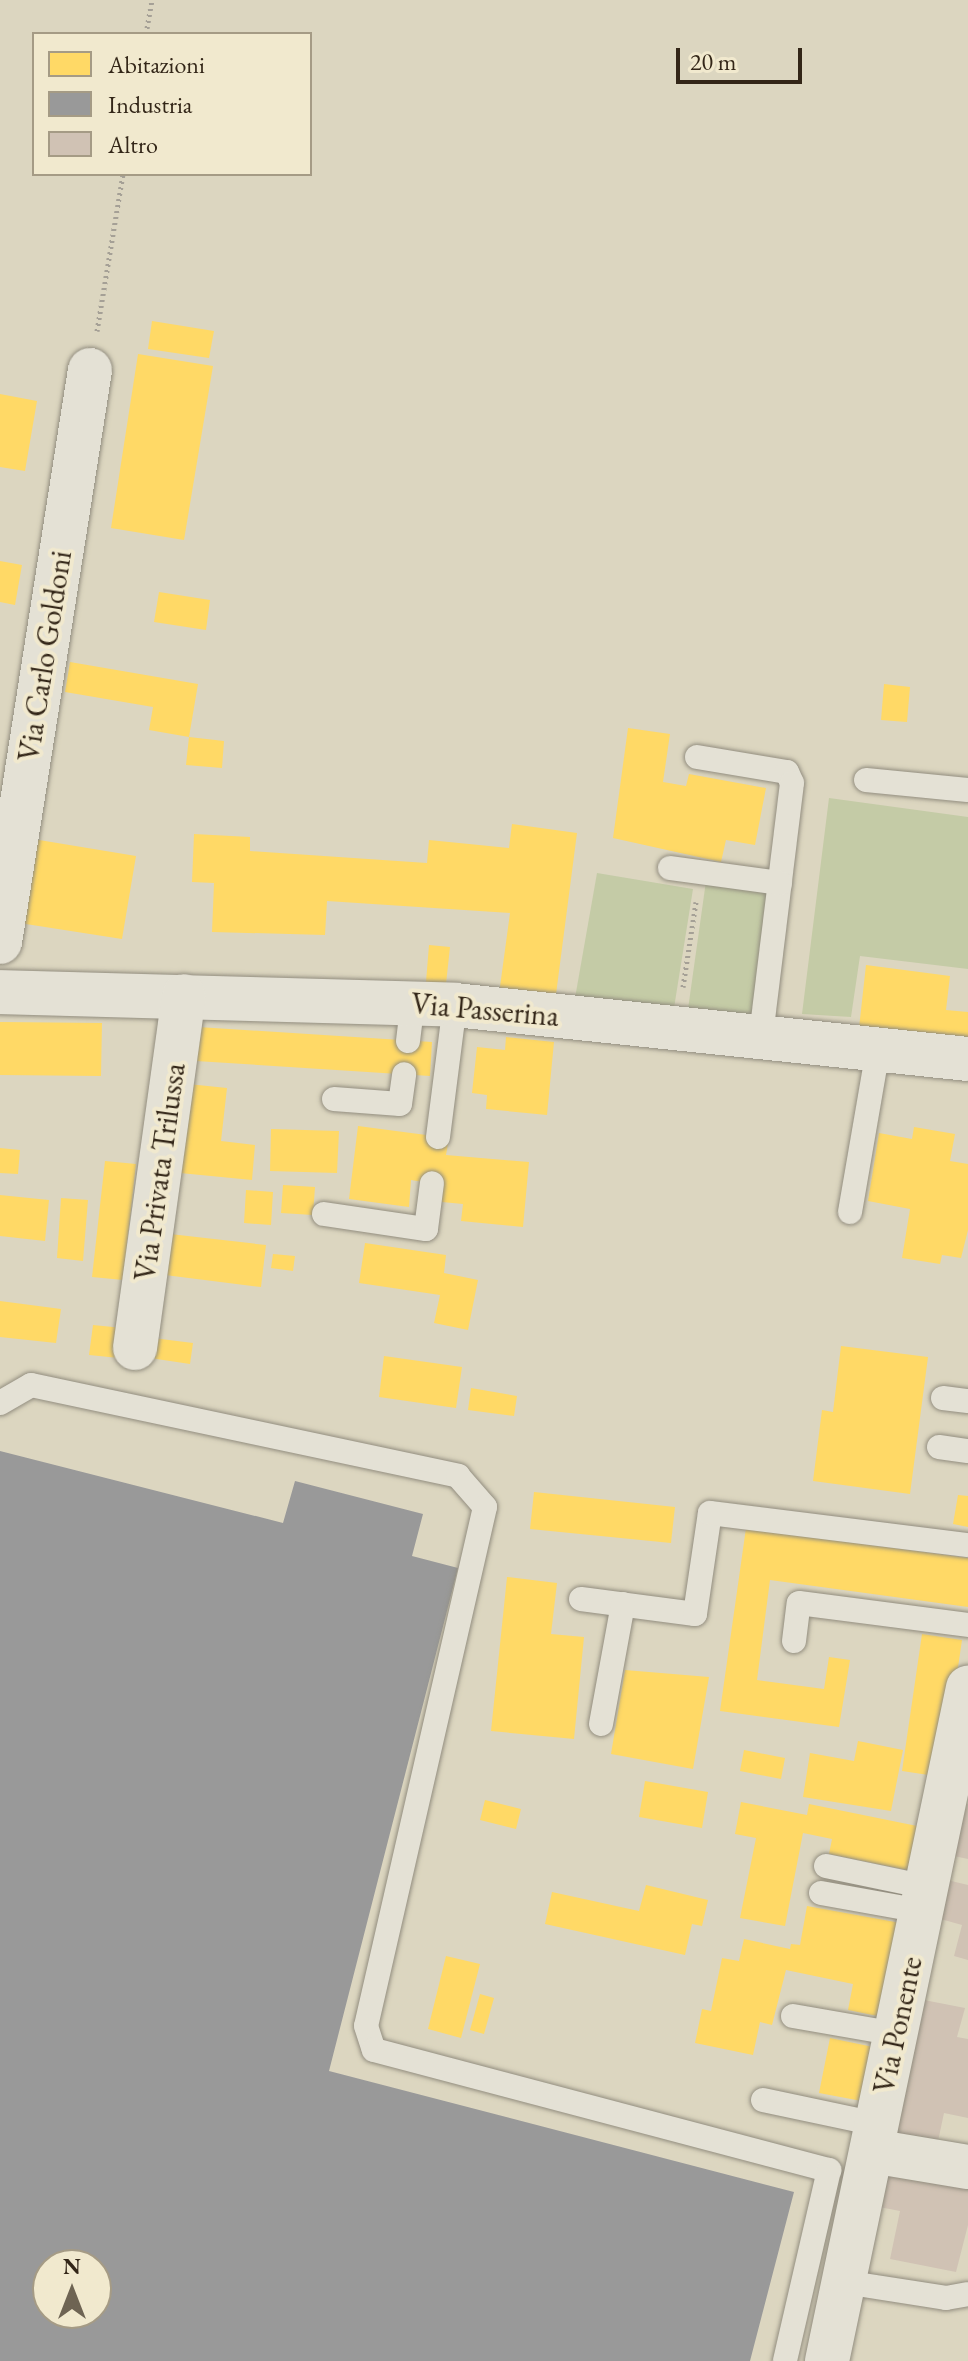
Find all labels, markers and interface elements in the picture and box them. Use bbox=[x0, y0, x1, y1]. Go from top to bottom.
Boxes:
legend bbox=[32, 32, 312, 176]
scale bar bbox=[680, 32, 806, 82]
text: 20 m bbox=[690, 46, 737, 77]
text: Abitazioni bbox=[108, 49, 205, 80]
text: Industria bbox=[108, 89, 192, 120]
text: Altro bbox=[108, 129, 158, 160]
street label: Via Carlo Goldoni bbox=[11, 548, 79, 764]
street label: Via Passerina bbox=[410, 986, 560, 1034]
street label: Via Privata Trilussa bbox=[127, 1061, 193, 1283]
street label: Via Ponente bbox=[866, 1953, 930, 2097]
north arrow bbox=[32, 2249, 112, 2329]
text: N bbox=[63, 2252, 81, 2281]

